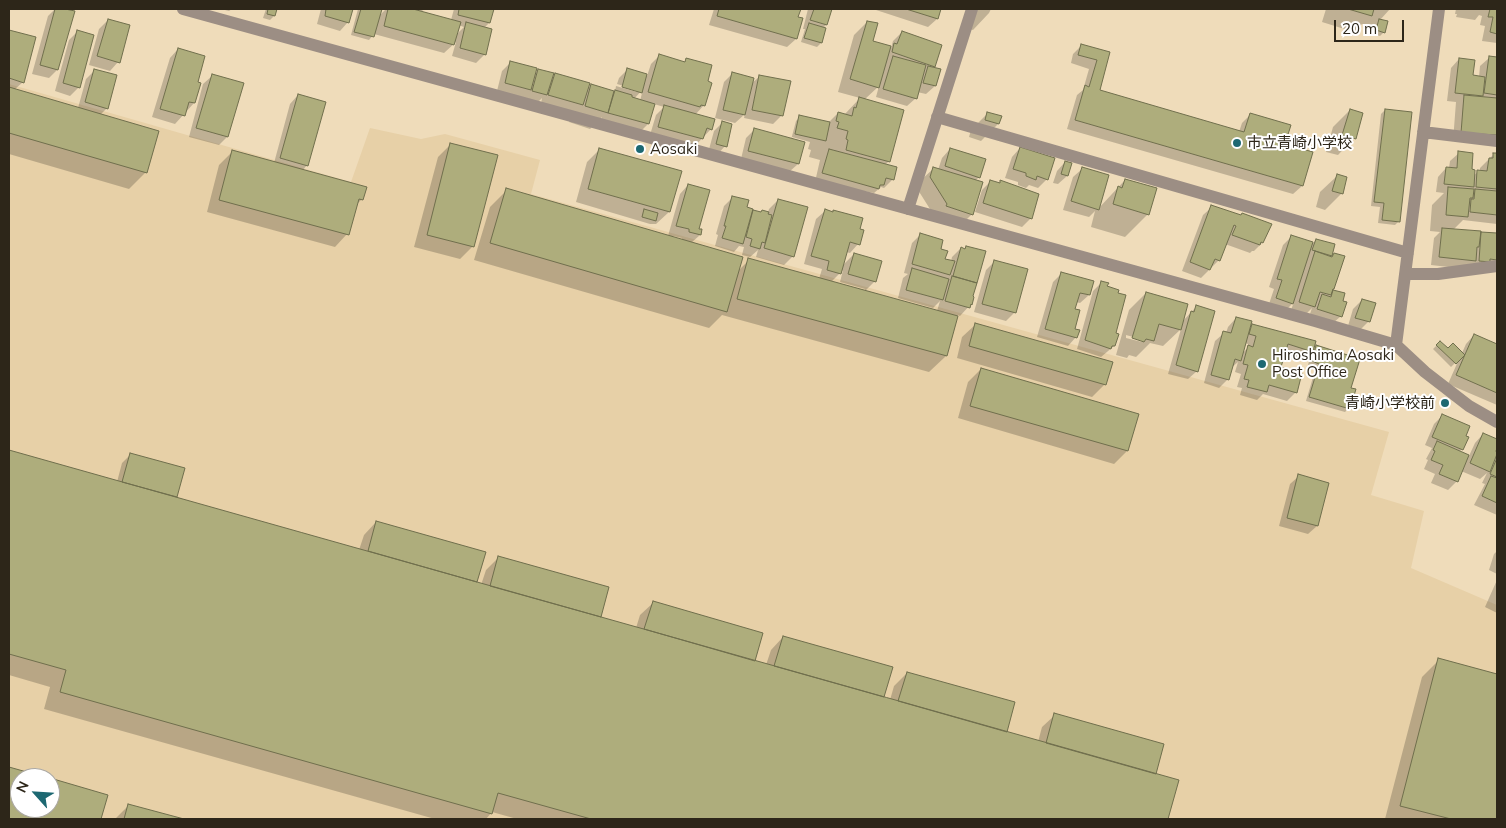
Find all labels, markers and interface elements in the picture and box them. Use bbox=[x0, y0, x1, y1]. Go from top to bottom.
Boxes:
scale bar bbox=[1336, 10, 1406, 42]
text: 20 m bbox=[1342, 19, 1377, 38]
place label: 市立青崎小学校 bbox=[1247, 134, 1352, 152]
marker: 市立青崎小学校 bbox=[1231, 137, 1243, 149]
place label: Aosaki bbox=[650, 140, 697, 158]
marker: Aosaki bbox=[634, 143, 646, 155]
place label: Hiroshima Aosaki Post Office bbox=[1272, 346, 1394, 381]
marker: Hiroshima Aosaki Post Office bbox=[1256, 358, 1268, 370]
place label: 青崎小学校前 bbox=[1345, 394, 1435, 412]
marker: 青崎小学校前 bbox=[1439, 397, 1451, 409]
north arrow bbox=[10, 768, 60, 818]
text: N bbox=[12, 778, 33, 796]

